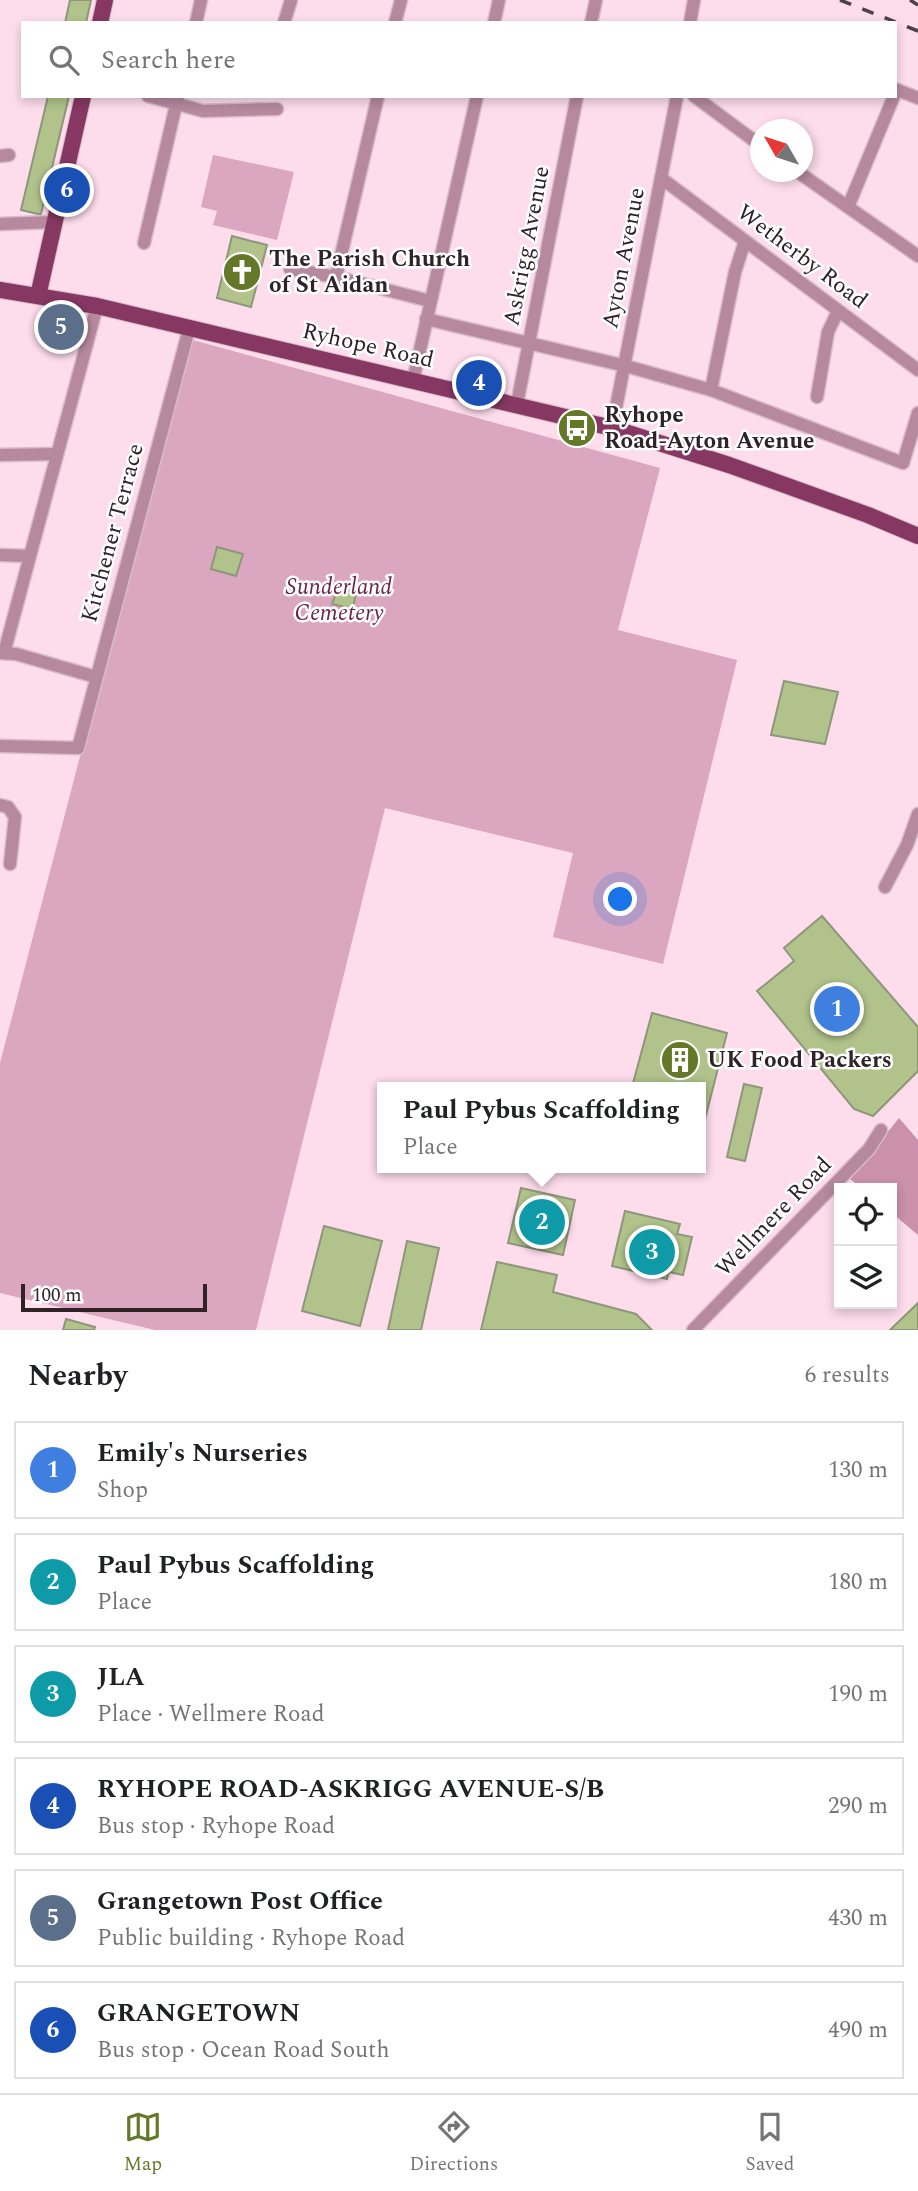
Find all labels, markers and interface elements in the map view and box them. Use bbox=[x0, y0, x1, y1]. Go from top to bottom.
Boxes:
search box bbox=[21, 21, 897, 98]
text: Search here bbox=[101, 40, 236, 80]
icon: search bbox=[45, 41, 83, 79]
north arrow bbox=[750, 119, 813, 182]
street label: Askrigg Avenue bbox=[494, 163, 560, 329]
pin: 6 bbox=[44, 164, 90, 216]
street label: Ayton Avenue bbox=[593, 184, 655, 332]
street label: Wetherby Road bbox=[729, 196, 875, 318]
place label: The Parish Church of St Aidan bbox=[269, 242, 470, 303]
church icon: The Parish Church of St Aidan bbox=[221, 251, 263, 293]
pin: 5 bbox=[38, 301, 84, 353]
street label: Ryhope Road bbox=[299, 314, 437, 378]
pin: 4 bbox=[456, 357, 502, 409]
place label: Ryhope Road-Ayton Avenue bbox=[604, 398, 814, 459]
bus stop icon: Ryhope Road-Ayton Avenue bbox=[556, 407, 598, 449]
street label: Kitchener Terrace bbox=[72, 440, 154, 626]
park label: Sunderland Cemetery bbox=[286, 570, 392, 631]
your location bbox=[603, 882, 637, 916]
pin: 1 bbox=[814, 983, 860, 1035]
building icon: UK Food Packers bbox=[659, 1039, 701, 1081]
place label: UK Food Packers bbox=[707, 1043, 892, 1078]
popup bbox=[377, 1082, 706, 1173]
text: Paul Pybus Scaffolding bbox=[403, 1090, 680, 1130]
text: Place bbox=[403, 1130, 458, 1165]
street label: Wellmere Road bbox=[707, 1149, 841, 1285]
map controls bbox=[834, 1183, 897, 1309]
button: locate bbox=[834, 1183, 897, 1246]
pin: 2 bbox=[519, 1196, 565, 1248]
pin: 3 bbox=[629, 1226, 675, 1278]
button: layers bbox=[834, 1246, 897, 1309]
scale bar bbox=[21, 1281, 206, 1313]
text: 100 m bbox=[32, 1281, 82, 1310]
text: Nearby bbox=[28, 1353, 127, 1399]
text: 6 results bbox=[805, 1358, 890, 1393]
text: Emily's Nurseries bbox=[97, 1433, 308, 1473]
text: 1 bbox=[47, 1453, 59, 1488]
text: 130 m bbox=[828, 1453, 888, 1488]
text: Shop bbox=[97, 1473, 148, 1508]
text: Paul Pybus Scaffolding bbox=[97, 1545, 374, 1585]
text: 2 bbox=[47, 1565, 59, 1600]
text: 180 m bbox=[828, 1565, 888, 1600]
text: Place bbox=[97, 1585, 152, 1620]
text: JLA bbox=[97, 1657, 145, 1697]
text: 3 bbox=[47, 1677, 59, 1712]
text: 190 m bbox=[828, 1677, 888, 1712]
text: Place · Wellmere Road bbox=[97, 1697, 325, 1732]
text: RYHOPE ROAD-ASKRIGG AVENUE-S/B bbox=[97, 1769, 604, 1809]
text: 4 bbox=[47, 1789, 59, 1824]
text: 290 m bbox=[828, 1789, 888, 1824]
text: Bus stop · Ryhope Road bbox=[97, 1809, 335, 1844]
text: Grangetown Post Office bbox=[97, 1881, 383, 1921]
text: 5 bbox=[47, 1901, 59, 1936]
text: 430 m bbox=[828, 1901, 888, 1936]
text: Public building · Ryhope Road bbox=[97, 1921, 405, 1956]
text: GRANGETOWN bbox=[97, 1993, 300, 2033]
text: 6 bbox=[47, 2013, 59, 2048]
text: 490 m bbox=[828, 2013, 888, 2048]
text: Bus stop · Ocean Road South bbox=[97, 2033, 390, 2068]
tab: Map bbox=[124, 2108, 162, 2179]
tab: Directions bbox=[409, 2108, 498, 2179]
tab: Saved bbox=[746, 2108, 794, 2179]

